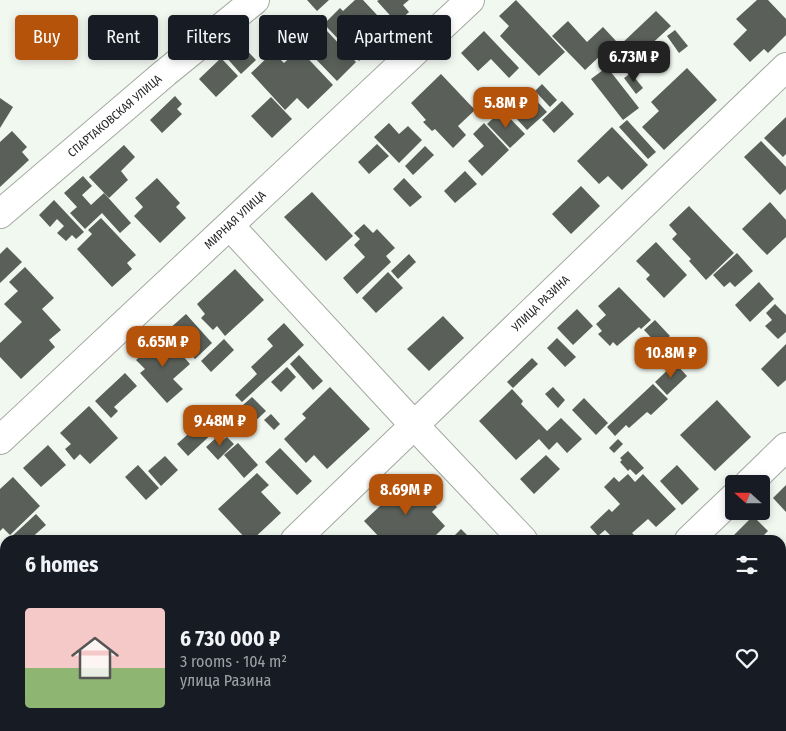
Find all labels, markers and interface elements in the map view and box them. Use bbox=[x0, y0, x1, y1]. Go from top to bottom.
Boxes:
chip: Buy bbox=[15, 15, 78, 60]
chip: Rent bbox=[88, 15, 158, 60]
chip: Filters bbox=[168, 15, 249, 60]
chip: New bbox=[259, 15, 327, 60]
chip: Apartment bbox=[337, 15, 451, 60]
pin: 6.73M ₽ bbox=[588, 41, 680, 83]
text: 6.73M ₽ bbox=[609, 47, 659, 66]
street label: СПАРТАКОВСКАЯ УЛИЦА bbox=[65, 71, 165, 160]
pin: 5.8M ₽ bbox=[465, 86, 547, 129]
text: 5.8M ₽ bbox=[484, 93, 528, 112]
street label: МИРНАЯ УЛИЦА bbox=[202, 187, 269, 252]
street label: УЛИЦА РАЗИНА bbox=[508, 272, 573, 335]
pin: 6.65M ₽ bbox=[117, 326, 209, 368]
text: 6.65M ₽ bbox=[137, 332, 189, 351]
pin: 10.8M ₽ bbox=[625, 336, 717, 379]
text: 10.8M ₽ bbox=[645, 343, 697, 362]
pin: 9.48M ₽ bbox=[174, 404, 266, 447]
text: 9.48M ₽ bbox=[194, 411, 246, 430]
pin: 8.69M ₽ bbox=[360, 474, 452, 516]
north arrow bbox=[725, 475, 770, 520]
map controls bbox=[725, 475, 770, 520]
text: 8.69M ₽ bbox=[380, 480, 432, 499]
icon: filters bbox=[733, 551, 761, 579]
text: 6 homes bbox=[25, 552, 98, 578]
text: 6 730 000 ₽ bbox=[180, 626, 280, 652]
icon: home bbox=[65, 628, 125, 688]
icon: heart bbox=[733, 644, 761, 672]
text: 3 rooms · 104 m² bbox=[180, 652, 287, 671]
text: улица Разина bbox=[180, 671, 271, 690]

